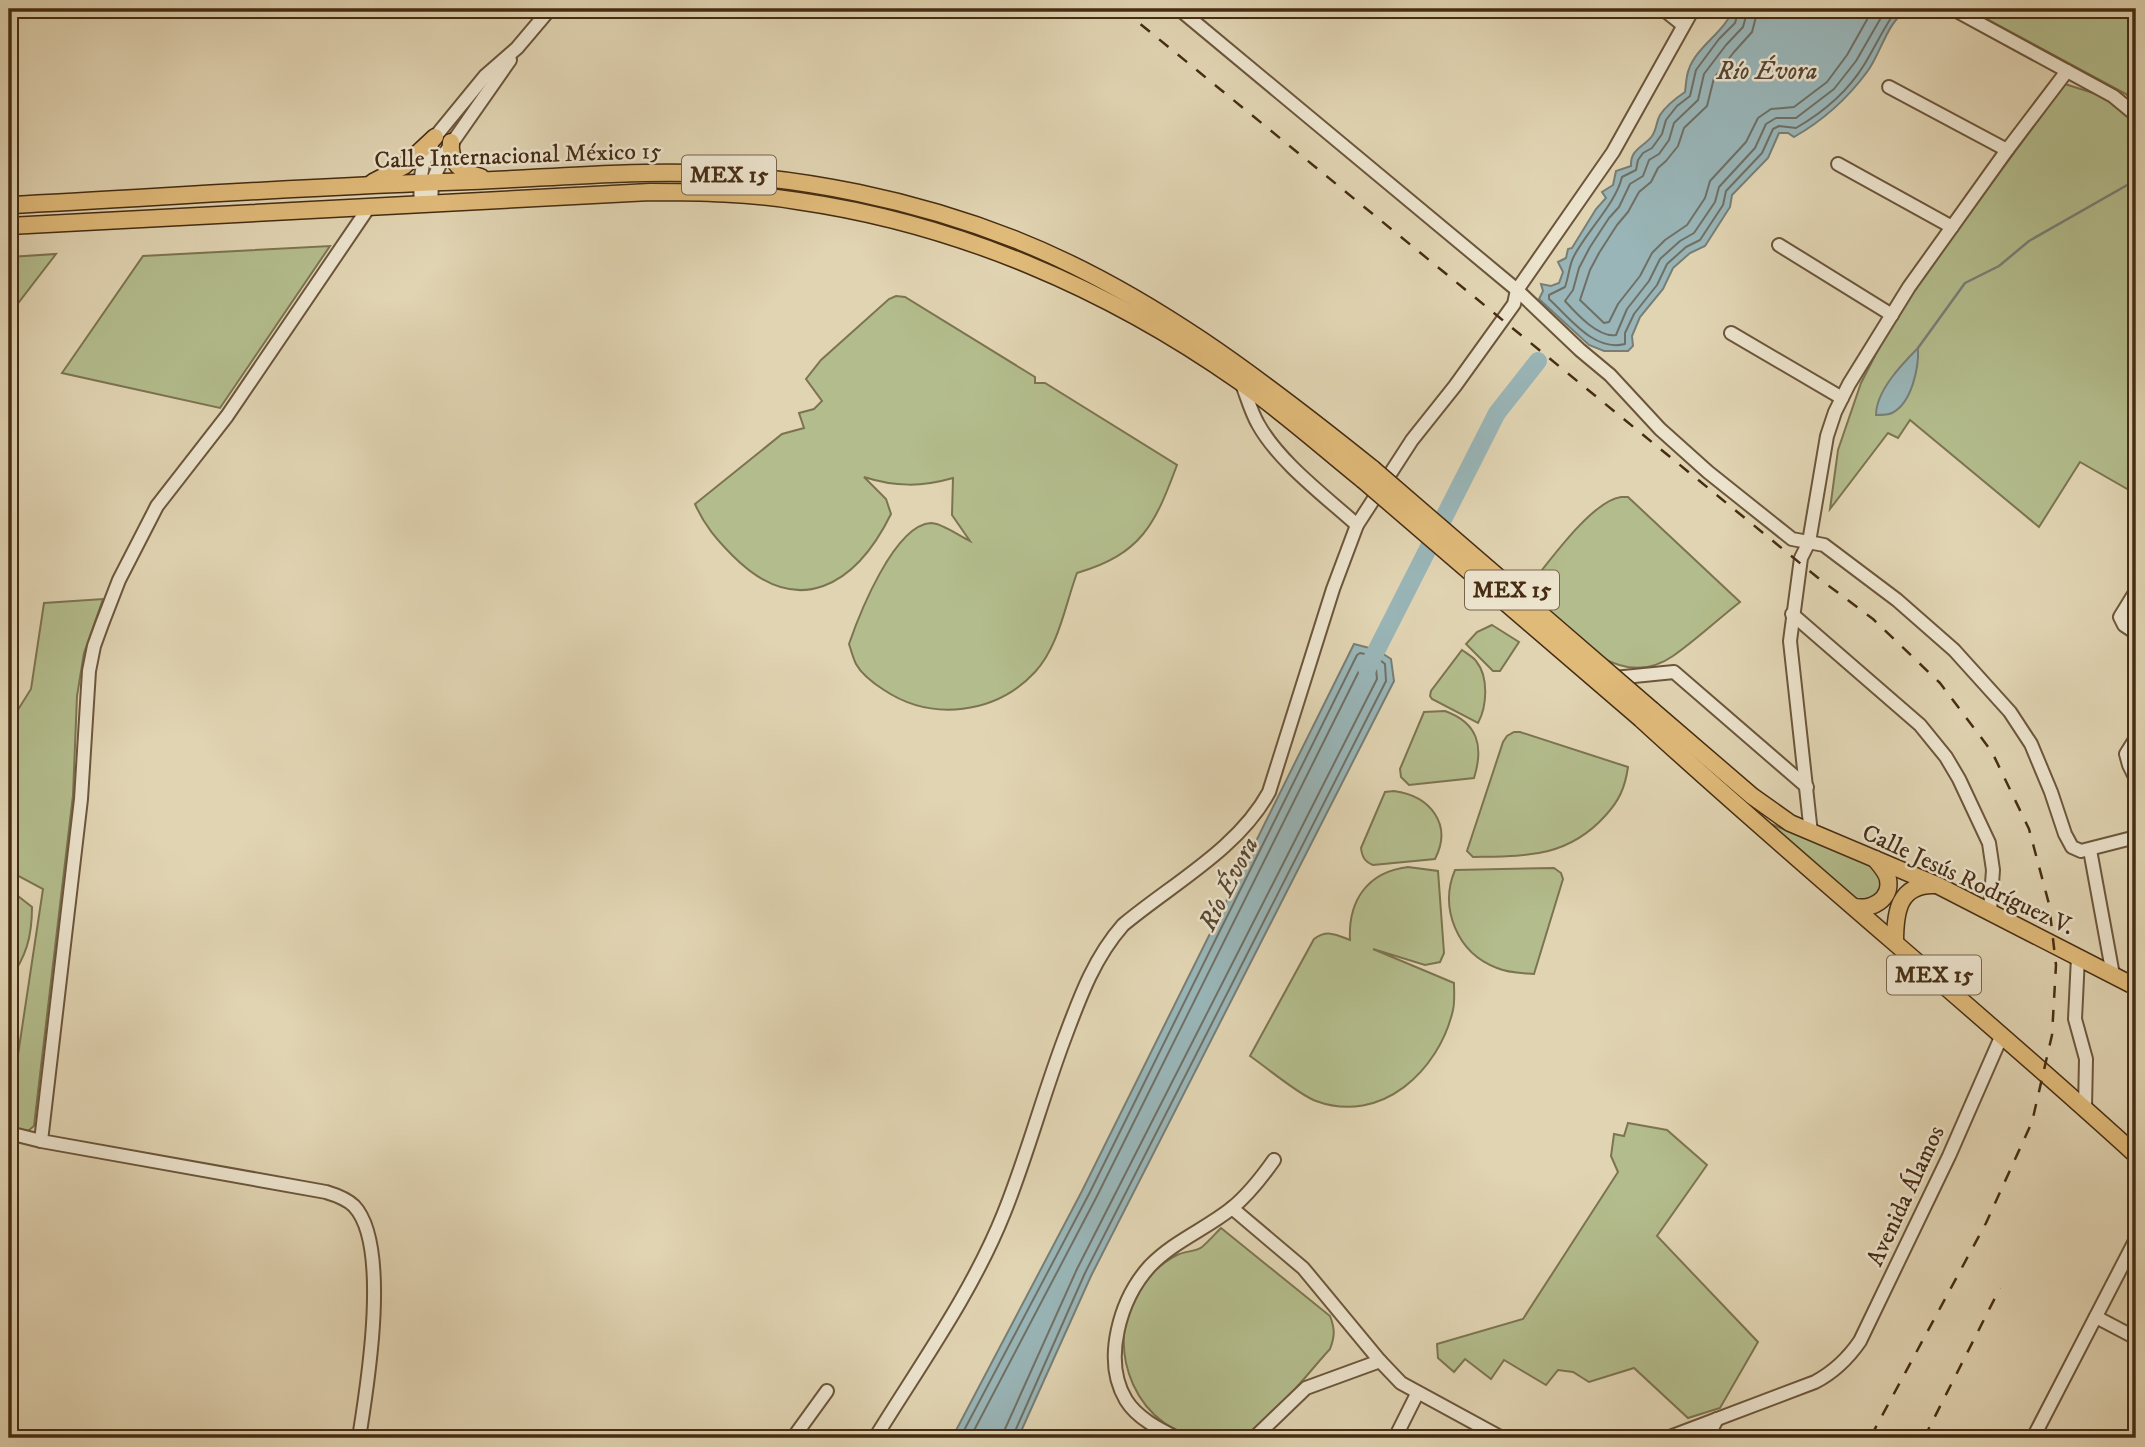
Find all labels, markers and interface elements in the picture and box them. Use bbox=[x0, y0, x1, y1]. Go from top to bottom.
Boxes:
water label: Río Évora bbox=[1715, 55, 1818, 88]
street label: Calle Internacional México 15 bbox=[374, 136, 662, 176]
road number: MEX 15 bbox=[682, 156, 776, 194]
road number: MEX 15 bbox=[1465, 570, 1559, 610]
street label: Calle Jesús Rodríguez V. bbox=[1857, 818, 2079, 942]
water label: Río Évora bbox=[1191, 831, 1267, 937]
road number: MEX 15 bbox=[1887, 956, 1981, 994]
street label: Avenida Álamos bbox=[1859, 1121, 1952, 1271]

